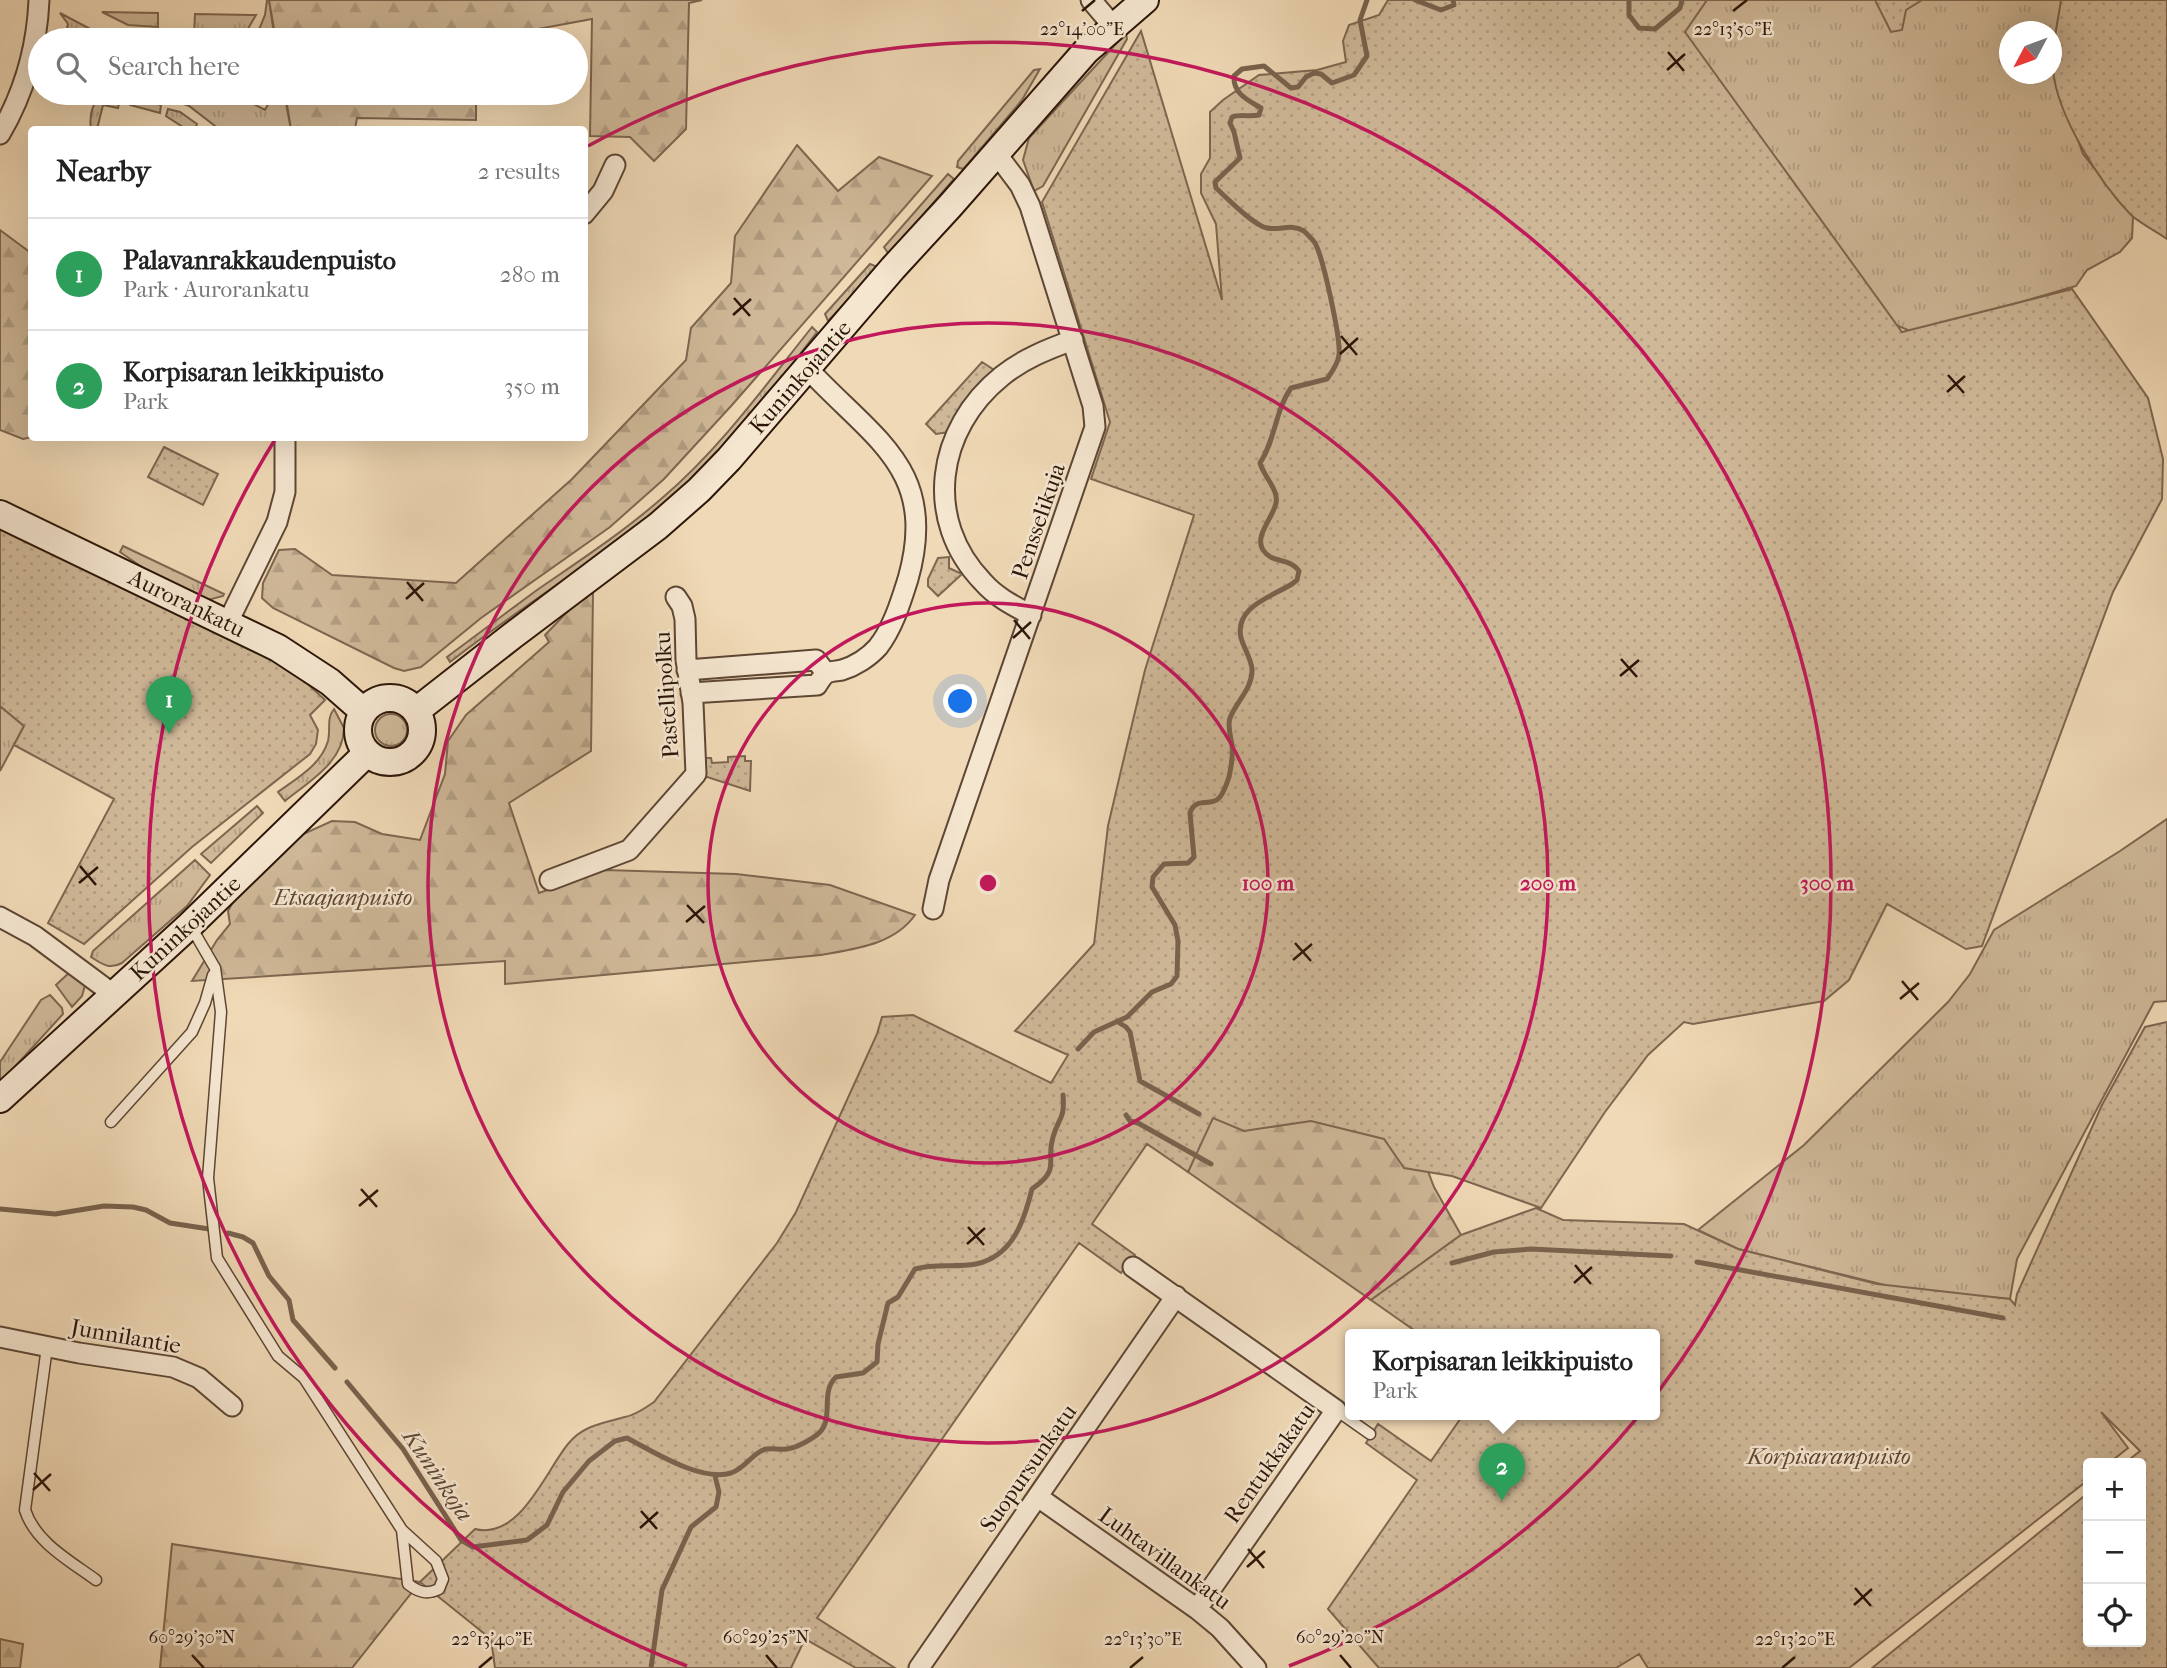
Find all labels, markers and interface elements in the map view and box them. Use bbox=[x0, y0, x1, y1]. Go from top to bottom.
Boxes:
text: 22°14'00"E bbox=[1040, 19, 1124, 40]
text: 22°13'50"E bbox=[1694, 19, 1772, 40]
north arrow bbox=[1999, 21, 2062, 84]
search box bbox=[28, 28, 588, 105]
icon: search bbox=[52, 48, 90, 86]
text: Search here bbox=[108, 51, 240, 82]
text: Nearby bbox=[56, 154, 151, 189]
text: 2 results bbox=[478, 158, 560, 185]
text: Palavanrakkaudenpuisto bbox=[123, 245, 396, 276]
text: 1 bbox=[75, 261, 83, 288]
text: 280 m bbox=[500, 261, 560, 288]
text: Park · Aurorankatu bbox=[123, 276, 309, 303]
street label: Kuninkojantie bbox=[744, 315, 857, 440]
text: Korpisaran leikkipuisto bbox=[123, 357, 384, 388]
text: 2 bbox=[73, 373, 85, 400]
text: 350 m bbox=[504, 373, 560, 400]
text: Park bbox=[123, 388, 169, 415]
street label: Pensselikuja bbox=[1006, 459, 1071, 583]
street label: Aurorankatu bbox=[123, 563, 249, 643]
street label: Pastellipolku bbox=[649, 631, 684, 759]
pin: 1 bbox=[146, 676, 192, 734]
your location bbox=[943, 684, 977, 718]
street label: Kuninkojantie bbox=[124, 870, 246, 987]
centre of rings bbox=[976, 871, 1000, 895]
text: 100 m bbox=[1242, 871, 1295, 895]
text: 200 m bbox=[1520, 871, 1577, 895]
text: 300 m bbox=[1800, 871, 1854, 895]
park label: Etsaajanpuisto bbox=[271, 884, 413, 911]
street label: Junnilantie bbox=[67, 1313, 183, 1359]
popup bbox=[1345, 1329, 1660, 1420]
text: Korpisaran leikkipuisto bbox=[1372, 1346, 1633, 1377]
text: Park bbox=[1372, 1377, 1418, 1404]
street label: Rentukkakatu bbox=[1218, 1398, 1321, 1528]
street label: Suopursunkatu bbox=[974, 1399, 1082, 1537]
water label: Kuninkoja bbox=[396, 1422, 479, 1526]
pin: 2 bbox=[1479, 1443, 1525, 1501]
park label: Korpisaranpuisto bbox=[1745, 1443, 1911, 1470]
map controls bbox=[2083, 1458, 2146, 1647]
button: + bbox=[2083, 1458, 2146, 1521]
street label: Luhtavillankatu bbox=[1093, 1501, 1236, 1615]
button: − bbox=[2083, 1521, 2146, 1584]
button: locate bbox=[2083, 1584, 2146, 1647]
text: 60°29'30"N bbox=[149, 1627, 236, 1648]
text: 60°29'25"N bbox=[723, 1627, 810, 1648]
text: 60°29'20"N bbox=[1296, 1627, 1385, 1648]
text: 22°13'40"E bbox=[451, 1629, 533, 1650]
text: 22°13'30"E bbox=[1104, 1629, 1182, 1650]
text: 22°13'20"E bbox=[1755, 1629, 1835, 1650]

